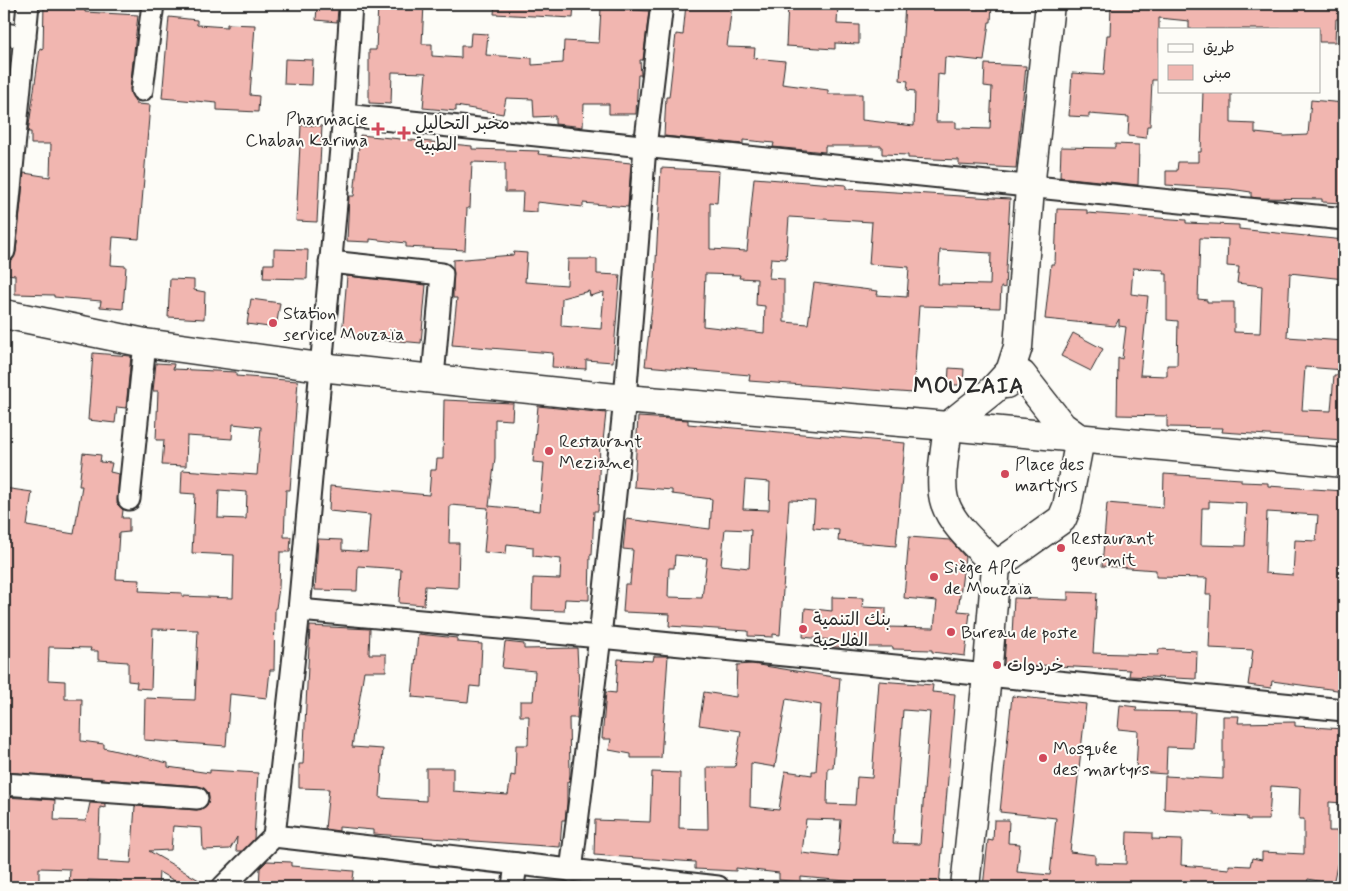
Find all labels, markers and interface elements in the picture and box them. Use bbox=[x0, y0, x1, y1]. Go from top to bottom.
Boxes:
legend bbox=[1158, 28, 1320, 92]
text: طريق bbox=[1203, 38, 1235, 58]
text: مبنى bbox=[1203, 64, 1231, 84]
place label: Pharmacie Chaban Karima bbox=[245, 108, 368, 153]
place label: مخبر التحاليل الطبية bbox=[415, 112, 510, 157]
marker: Pharmacie Chaban Karima bbox=[372, 123, 384, 135]
marker: مخبر التحاليل الطبية bbox=[397, 126, 411, 140]
place label: Station service Mouzaïa bbox=[283, 302, 405, 347]
marker: Station service Mouzaïa bbox=[267, 317, 279, 329]
district label: MOUZAIA bbox=[913, 373, 1025, 401]
place label: Restaurant Meziane bbox=[559, 430, 643, 475]
marker: Restaurant Meziane bbox=[543, 445, 555, 457]
place label: Place des martyrs bbox=[1015, 453, 1084, 498]
marker: Place des martyrs bbox=[999, 468, 1011, 480]
place label: Restaurant geurmit bbox=[1071, 527, 1155, 572]
marker: Restaurant geurmit bbox=[1055, 542, 1067, 554]
place label: Siège APC de Mouzaïa bbox=[944, 556, 1033, 601]
marker: Siège APC de Mouzaïa bbox=[928, 571, 940, 583]
place label: بنك التنمية الفلاحية bbox=[813, 608, 891, 653]
place label: Bureau de poste bbox=[961, 621, 1078, 645]
marker: بنك التنمية الفلاحية bbox=[797, 623, 809, 635]
marker: Bureau de poste bbox=[945, 626, 957, 638]
place label: خردوات bbox=[1007, 654, 1064, 678]
marker: خردوات bbox=[991, 659, 1003, 671]
place label: Mosquée des martyrs bbox=[1053, 737, 1150, 782]
marker: Mosquée des martyrs bbox=[1037, 752, 1049, 764]

